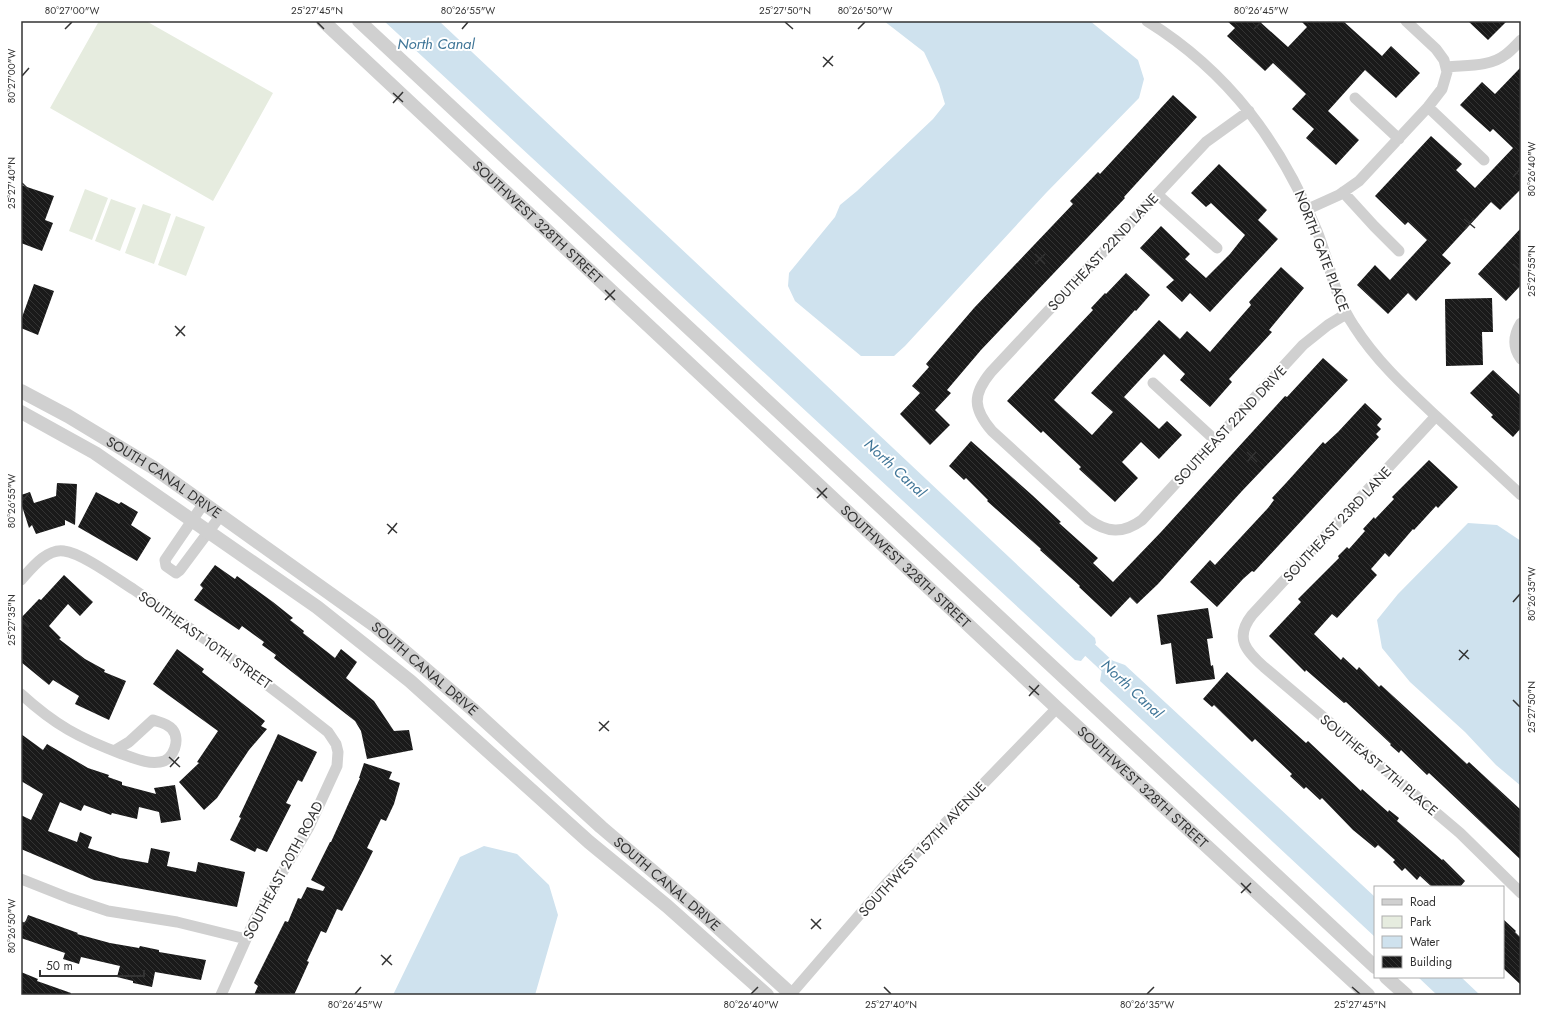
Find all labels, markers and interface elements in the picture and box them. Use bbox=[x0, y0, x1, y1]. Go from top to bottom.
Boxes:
text: 80°27'00"W bbox=[45, 3, 99, 18]
text: 25°27'45"N bbox=[291, 3, 343, 18]
text: 80°26'55"W bbox=[441, 3, 495, 18]
text: 25°27'50"N bbox=[759, 3, 811, 18]
text: 80°26'50"W bbox=[838, 3, 892, 18]
text: 80°26'45"W bbox=[1234, 3, 1288, 18]
water label: North Canal bbox=[397, 33, 475, 55]
text: 80°27'00"W bbox=[4, 49, 19, 103]
text: 80°26'40"W bbox=[1524, 141, 1539, 196]
street label: SOUTHWEST 328TH STREET bbox=[468, 156, 607, 288]
text: 25°27'40"N bbox=[4, 157, 19, 209]
street label: NORTH GATE PLACE bbox=[1290, 188, 1354, 314]
street label: SOUTHEAST 22ND LANE bbox=[1043, 189, 1163, 315]
text: 25°27'55"N bbox=[1524, 245, 1539, 297]
street label: SOUTHEAST 22ND DRIVE bbox=[1169, 361, 1291, 489]
street label: SOUTH CANAL DRIVE bbox=[102, 431, 226, 523]
water label: North Canal bbox=[859, 434, 931, 503]
street label: SOUTHEAST 23RD LANE bbox=[1278, 462, 1396, 586]
text: 80°26'55"W bbox=[4, 474, 19, 528]
street label: SOUTHWEST 328TH STREET bbox=[836, 500, 975, 633]
text: 80°26'35"W bbox=[1524, 567, 1539, 621]
street label: SOUTHEAST 10TH STREET bbox=[134, 586, 276, 694]
text: 25°27'35"N bbox=[4, 594, 19, 646]
street label: SOUTH CANAL DRIVE bbox=[367, 617, 483, 720]
water label: North Canal bbox=[1096, 655, 1168, 724]
text: 25°27'50"N bbox=[1524, 681, 1539, 733]
street label: SOUTHEAST 7TH PLACE bbox=[1316, 710, 1442, 820]
street label: SOUTHWEST 328TH STREET bbox=[1073, 722, 1213, 853]
street label: SOUTHWEST 157TH AVENUE bbox=[854, 777, 990, 921]
street label: SOUTHEAST 20TH ROAD bbox=[238, 797, 328, 943]
street label: SOUTH CANAL DRIVE bbox=[609, 832, 725, 935]
legend bbox=[1374, 886, 1504, 978]
text: Road bbox=[1410, 893, 1436, 911]
text: 80°26'50"W bbox=[4, 899, 19, 953]
text: Park bbox=[1410, 913, 1432, 931]
text: Water bbox=[1410, 933, 1441, 951]
scale bar bbox=[40, 952, 144, 978]
text: Building bbox=[1410, 953, 1452, 971]
text: 50 m bbox=[46, 957, 73, 975]
text: 80°26'45"W bbox=[328, 997, 382, 1012]
text: 80°26'40"W bbox=[724, 997, 779, 1012]
text: 25°27'40"N bbox=[865, 997, 917, 1012]
text: 80°26'35"W bbox=[1120, 997, 1174, 1012]
text: 25°27'45"N bbox=[1334, 997, 1386, 1012]

